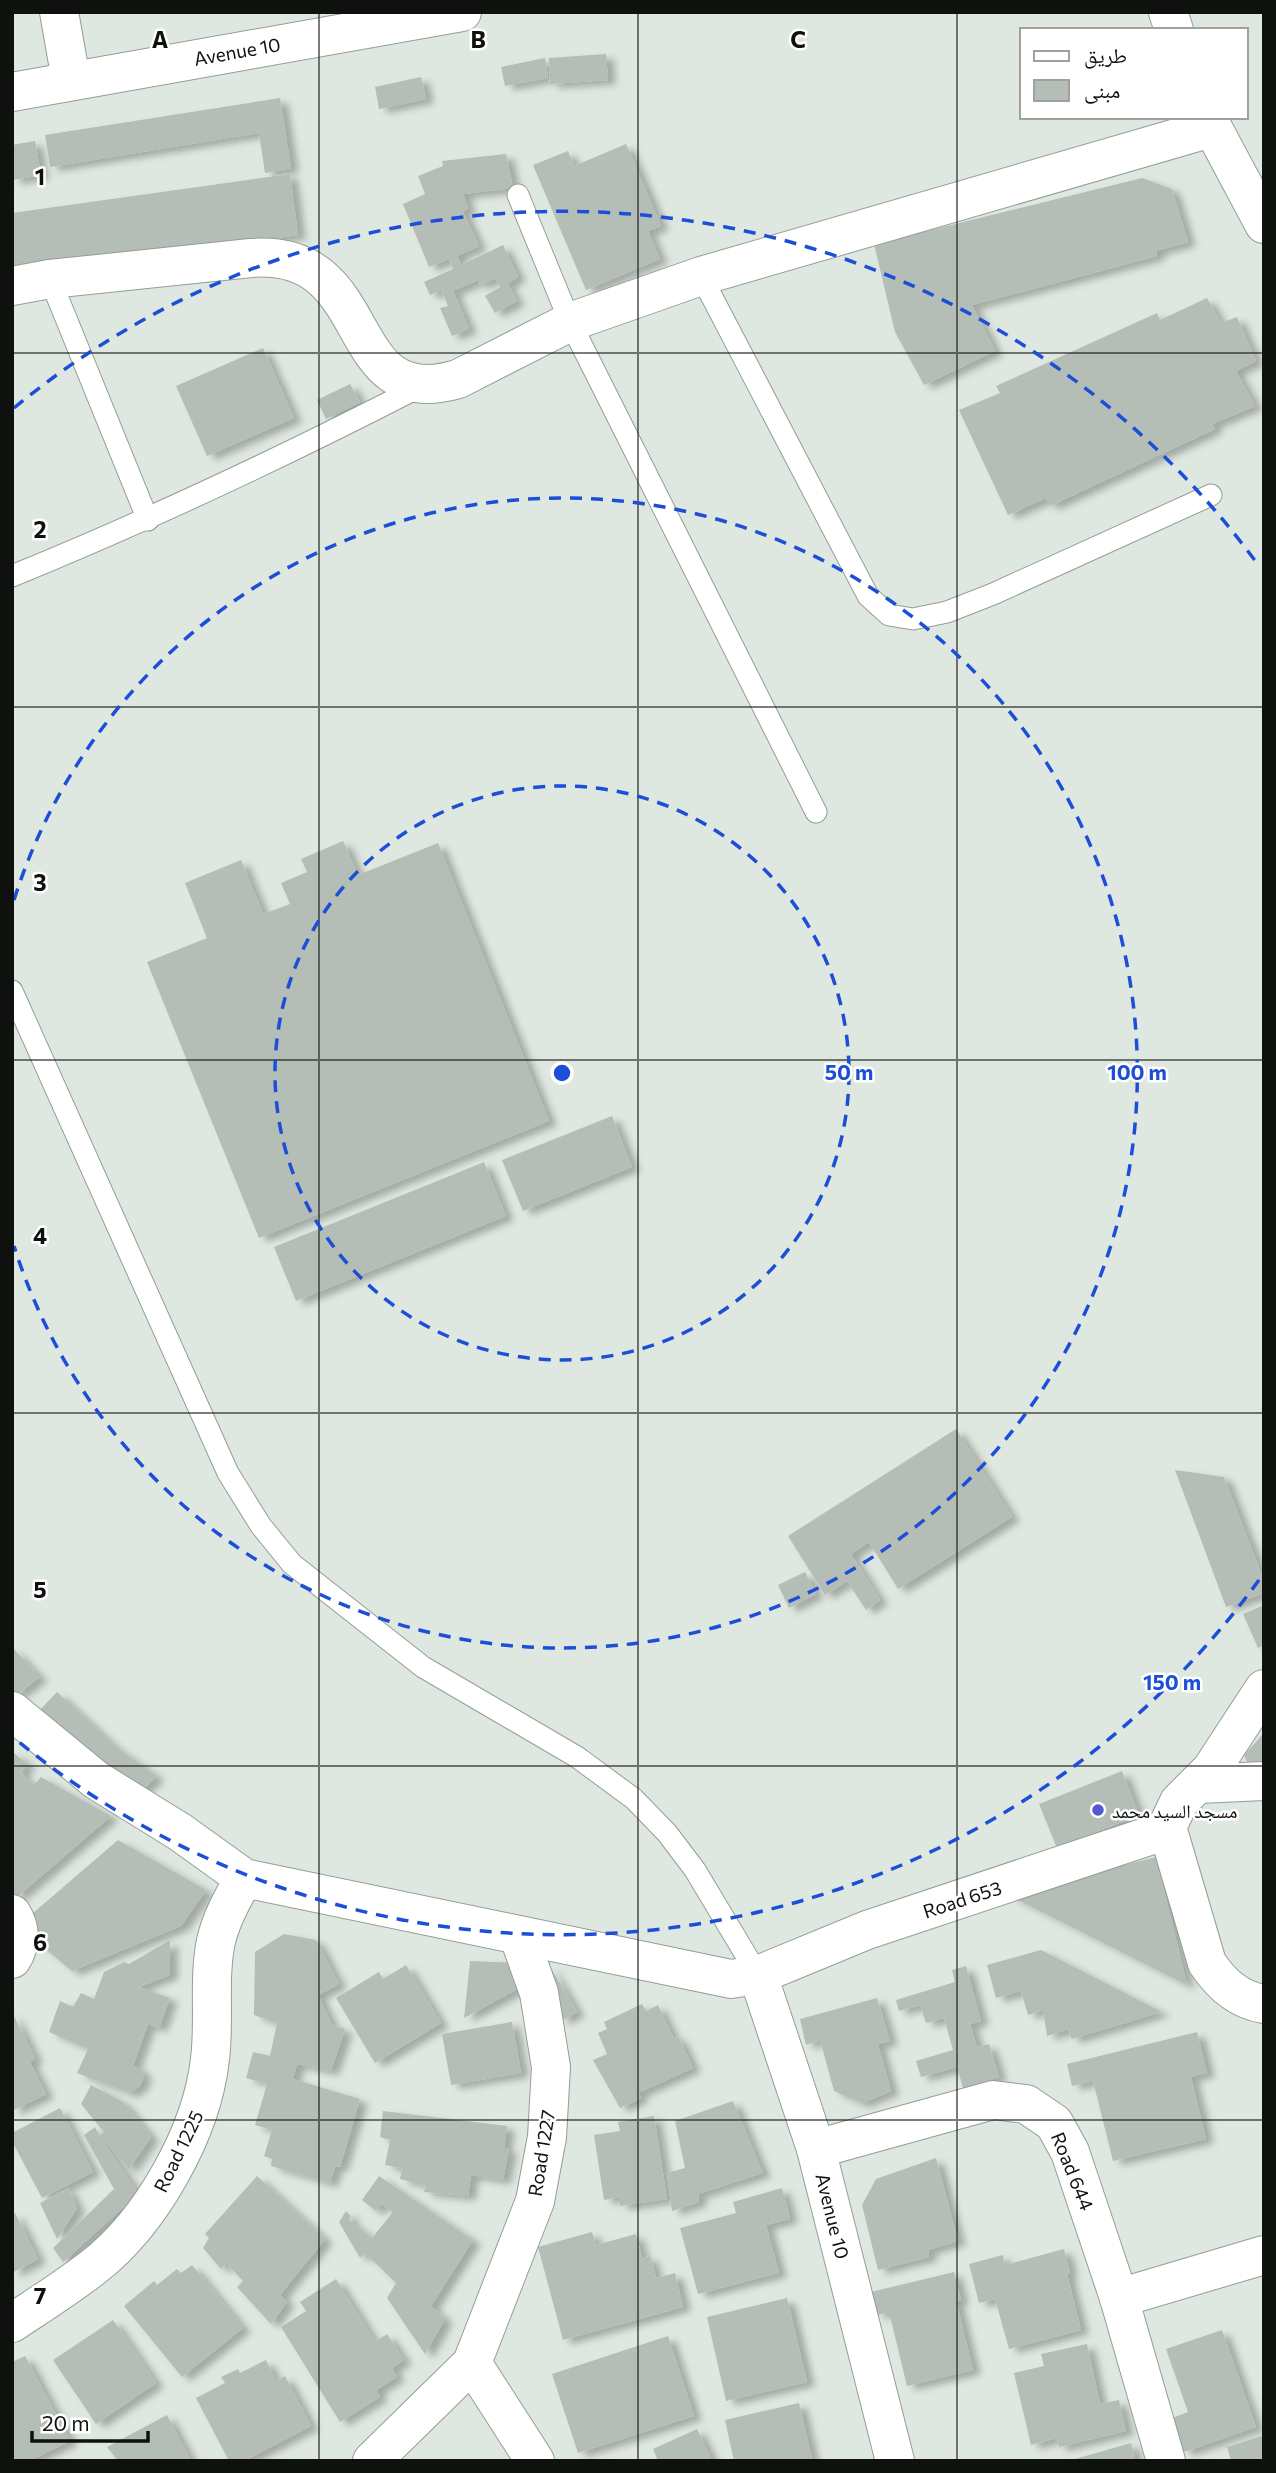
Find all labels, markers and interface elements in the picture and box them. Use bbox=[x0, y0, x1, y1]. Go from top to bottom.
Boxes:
text: A bbox=[152, 25, 169, 53]
text: B bbox=[470, 25, 486, 53]
text: C bbox=[790, 25, 806, 53]
legend bbox=[1020, 28, 1248, 119]
street label: Avenue 10 bbox=[192, 32, 282, 70]
text: طريق bbox=[1084, 42, 1127, 69]
text: مبنى bbox=[1084, 77, 1120, 104]
text: 1 bbox=[35, 162, 45, 190]
text: 2 bbox=[33, 515, 47, 543]
text: 3 bbox=[33, 868, 47, 896]
text: 50 m bbox=[825, 1059, 873, 1084]
text: 100 m bbox=[1107, 1059, 1167, 1084]
centre of rings bbox=[550, 1061, 574, 1085]
text: 4 bbox=[33, 1221, 47, 1249]
text: 5 bbox=[33, 1575, 47, 1603]
text: 150 m bbox=[1143, 1669, 1201, 1694]
place label: مسجد السيد محمد bbox=[1112, 1799, 1237, 1822]
marker: مسجد السيد محمد bbox=[1090, 1802, 1106, 1818]
street label: Road 653 bbox=[920, 1876, 1004, 1922]
text: 6 bbox=[33, 1928, 47, 1956]
street label: Road 1225 bbox=[148, 2106, 208, 2196]
street label: Road 1227 bbox=[523, 2108, 559, 2198]
street label: Road 644 bbox=[1047, 2129, 1099, 2213]
street label: Avenue 10 bbox=[811, 2171, 855, 2261]
text: 7 bbox=[34, 2281, 46, 2309]
scale bar bbox=[32, 2400, 147, 2444]
text: 20 m bbox=[42, 2410, 90, 2435]

